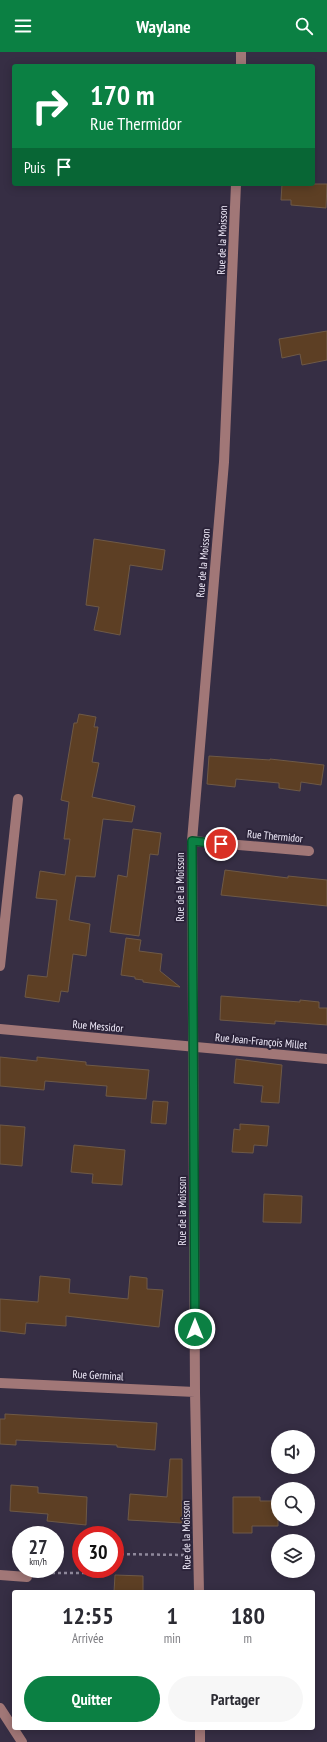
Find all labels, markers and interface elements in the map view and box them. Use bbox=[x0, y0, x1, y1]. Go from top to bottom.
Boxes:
icon: menu bbox=[12, 15, 34, 37]
text: Waylane bbox=[136, 15, 191, 38]
icon: search bbox=[293, 15, 315, 37]
text: 170 m bbox=[90, 76, 154, 113]
icon: right bbox=[24, 80, 76, 132]
text: Rue Thermidor bbox=[90, 112, 182, 135]
icon: arrive bbox=[53, 156, 75, 178]
text: Puis bbox=[24, 158, 45, 177]
street label: Rue de la Moisson bbox=[214, 205, 230, 275]
street label: Rue de la Moisson bbox=[193, 528, 213, 598]
pin bbox=[204, 827, 238, 861]
street label: Rue Thermidor bbox=[246, 827, 304, 845]
icon: arrive bbox=[210, 833, 232, 855]
street label: Rue de la Moisson bbox=[173, 852, 187, 922]
street label: Rue Messidor bbox=[72, 1017, 124, 1035]
street label: Rue Jean-François Millet bbox=[214, 1030, 308, 1052]
street label: Rue de la Moisson bbox=[175, 1176, 189, 1246]
position arrow bbox=[174, 1308, 216, 1350]
street label: Rue Germinal bbox=[72, 1367, 124, 1383]
map controls bbox=[271, 1430, 315, 1578]
button: sound bbox=[271, 1430, 315, 1474]
button: search bbox=[271, 1482, 315, 1526]
street label: Rue de la Moisson bbox=[178, 1500, 194, 1570]
speed limit sign: 30 bbox=[72, 1526, 124, 1578]
text: 27 bbox=[28, 1534, 48, 1560]
button: layers bbox=[271, 1534, 315, 1578]
text: km/h bbox=[29, 1555, 47, 1568]
text: 12:55 bbox=[62, 1600, 114, 1631]
text: 1 bbox=[166, 1600, 178, 1631]
text: 180 bbox=[231, 1600, 265, 1631]
text: Arrivée bbox=[72, 1630, 104, 1647]
text: min bbox=[164, 1630, 181, 1647]
text: m bbox=[244, 1630, 252, 1647]
button: Quitter bbox=[24, 1676, 160, 1722]
button: Partager bbox=[168, 1676, 303, 1722]

